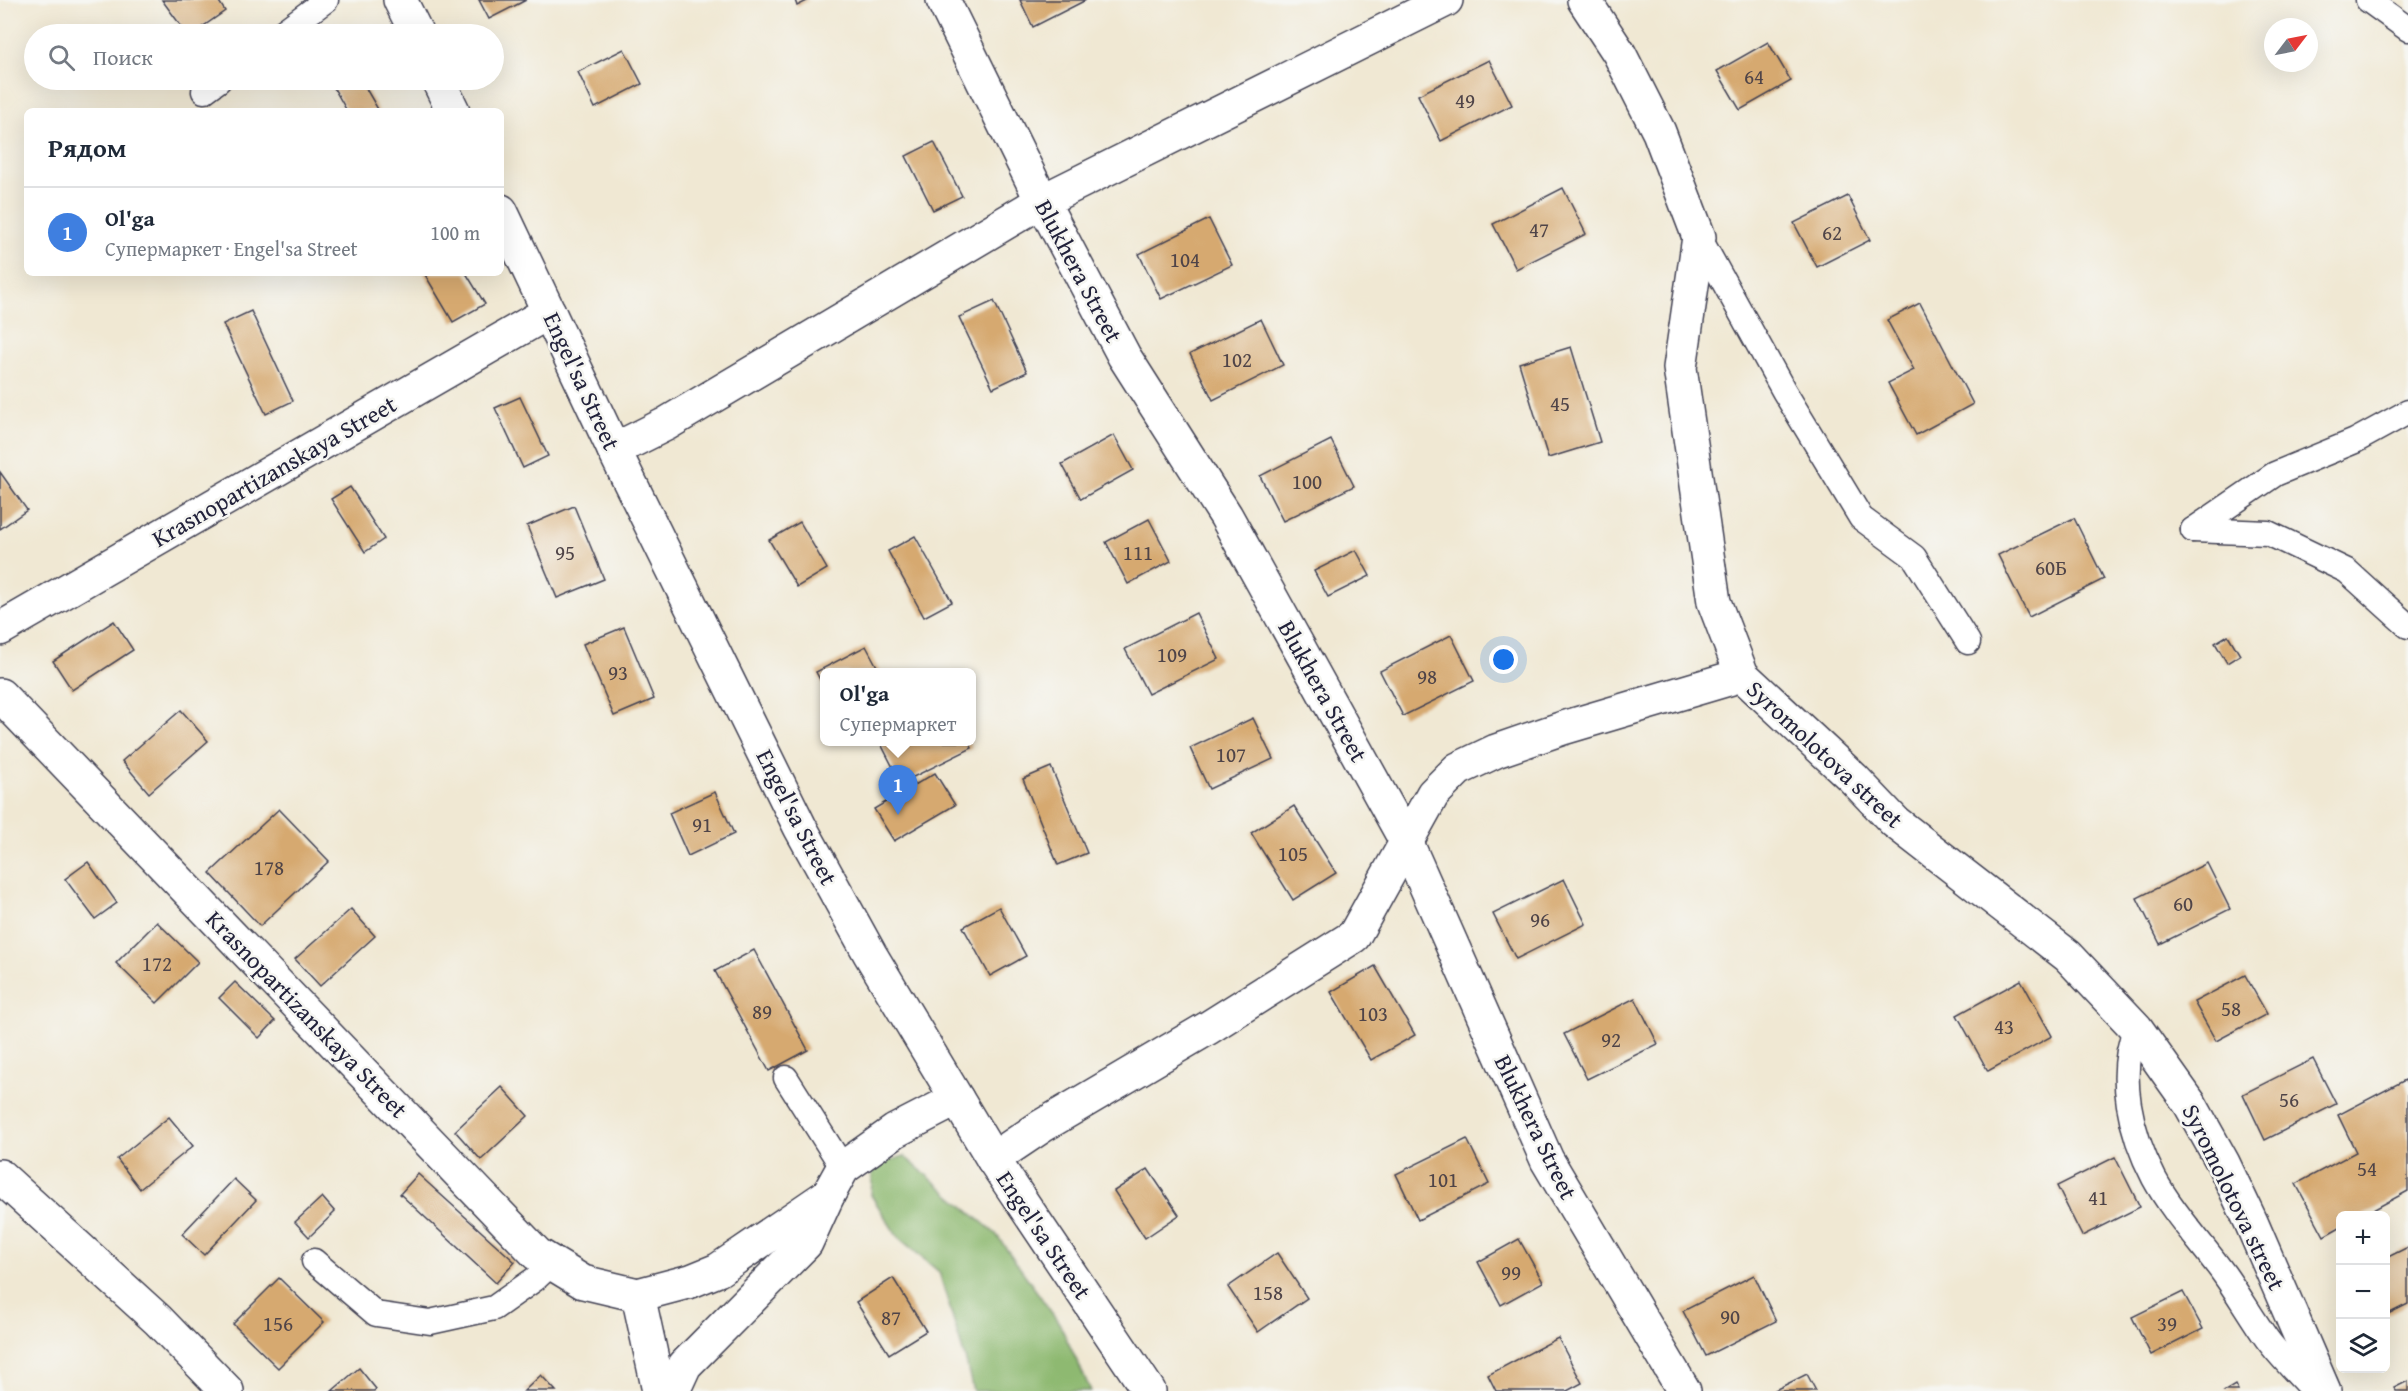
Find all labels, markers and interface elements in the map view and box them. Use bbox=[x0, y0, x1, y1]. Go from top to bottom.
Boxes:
north arrow bbox=[2264, 18, 2318, 72]
search box bbox=[24, 24, 504, 90]
icon: search bbox=[45, 41, 78, 74]
text: Поиск bbox=[93, 41, 153, 73]
house number: 64 bbox=[1744, 61, 1764, 92]
house number: 49 bbox=[1455, 85, 1475, 116]
text: Рядом bbox=[48, 128, 126, 167]
street label: Blukhera Street bbox=[1027, 193, 1132, 349]
text: Ol'ga bbox=[105, 202, 155, 234]
house number: 47 bbox=[1529, 214, 1549, 245]
house number: 62 bbox=[1822, 217, 1842, 248]
text: 1 bbox=[62, 218, 73, 247]
text: 100 m bbox=[430, 218, 480, 247]
text: Супермаркет · Engel'sa Street bbox=[105, 234, 358, 263]
house number: 104 bbox=[1170, 244, 1200, 275]
street label: Engel'sa Street bbox=[535, 306, 629, 456]
house number: 102 bbox=[1222, 344, 1252, 375]
street label: Krasnopartizanskaya Street bbox=[145, 386, 403, 555]
house number: 45 bbox=[1550, 388, 1570, 419]
house number: 100 bbox=[1292, 466, 1322, 497]
house number: 95 bbox=[555, 537, 575, 568]
house number: 111 bbox=[1123, 537, 1153, 568]
house number: 60Б bbox=[2035, 552, 2067, 583]
street label: Blukhera Street bbox=[1270, 614, 1377, 769]
house number: 109 bbox=[1157, 639, 1187, 670]
your location bbox=[1489, 645, 1518, 674]
house number: 93 bbox=[608, 657, 628, 688]
house number: 98 bbox=[1417, 661, 1437, 692]
popup bbox=[820, 668, 976, 746]
street label: Syromolotova street bbox=[1739, 672, 1912, 836]
text: Ol'ga bbox=[840, 677, 889, 709]
text: Супермаркет bbox=[840, 709, 956, 738]
house number: 107 bbox=[1216, 739, 1246, 770]
street label: Engel'sa Street bbox=[748, 743, 847, 892]
pin: 1 bbox=[878, 766, 918, 815]
house number: 91 bbox=[692, 809, 712, 840]
house number: 105 bbox=[1278, 838, 1308, 869]
house number: 178 bbox=[254, 852, 284, 883]
house number: 60 bbox=[2173, 888, 2193, 919]
street label: Krasnopartizanskaya Street bbox=[198, 902, 416, 1126]
house number: 96 bbox=[1530, 904, 1550, 935]
house number: 172 bbox=[142, 948, 172, 979]
house number: 58 bbox=[2221, 993, 2241, 1024]
house number: 89 bbox=[752, 996, 772, 1027]
house number: 103 bbox=[1358, 998, 1388, 1029]
house number: 43 bbox=[1994, 1011, 2014, 1042]
house number: 92 bbox=[1601, 1024, 1621, 1055]
street label: Blukhera Street bbox=[1486, 1049, 1586, 1206]
house number: 56 bbox=[2279, 1084, 2299, 1115]
street label: Syromolotova street bbox=[2174, 1098, 2294, 1296]
house number: 54 bbox=[2357, 1153, 2377, 1184]
street label: Engel'sa Street bbox=[988, 1164, 1100, 1307]
house number: 101 bbox=[1428, 1164, 1458, 1195]
house number: 41 bbox=[2088, 1182, 2108, 1213]
map controls bbox=[2336, 1211, 2390, 1373]
button: + bbox=[2336, 1211, 2390, 1265]
house number: 99 bbox=[1501, 1257, 1521, 1288]
button: − bbox=[2336, 1265, 2390, 1319]
house number: 158 bbox=[1253, 1277, 1283, 1308]
house number: 90 bbox=[1720, 1301, 1740, 1332]
house number: 87 bbox=[881, 1302, 901, 1333]
house number: 156 bbox=[263, 1308, 293, 1339]
house number: 39 bbox=[2157, 1308, 2177, 1339]
button: layers bbox=[2336, 1319, 2390, 1373]

